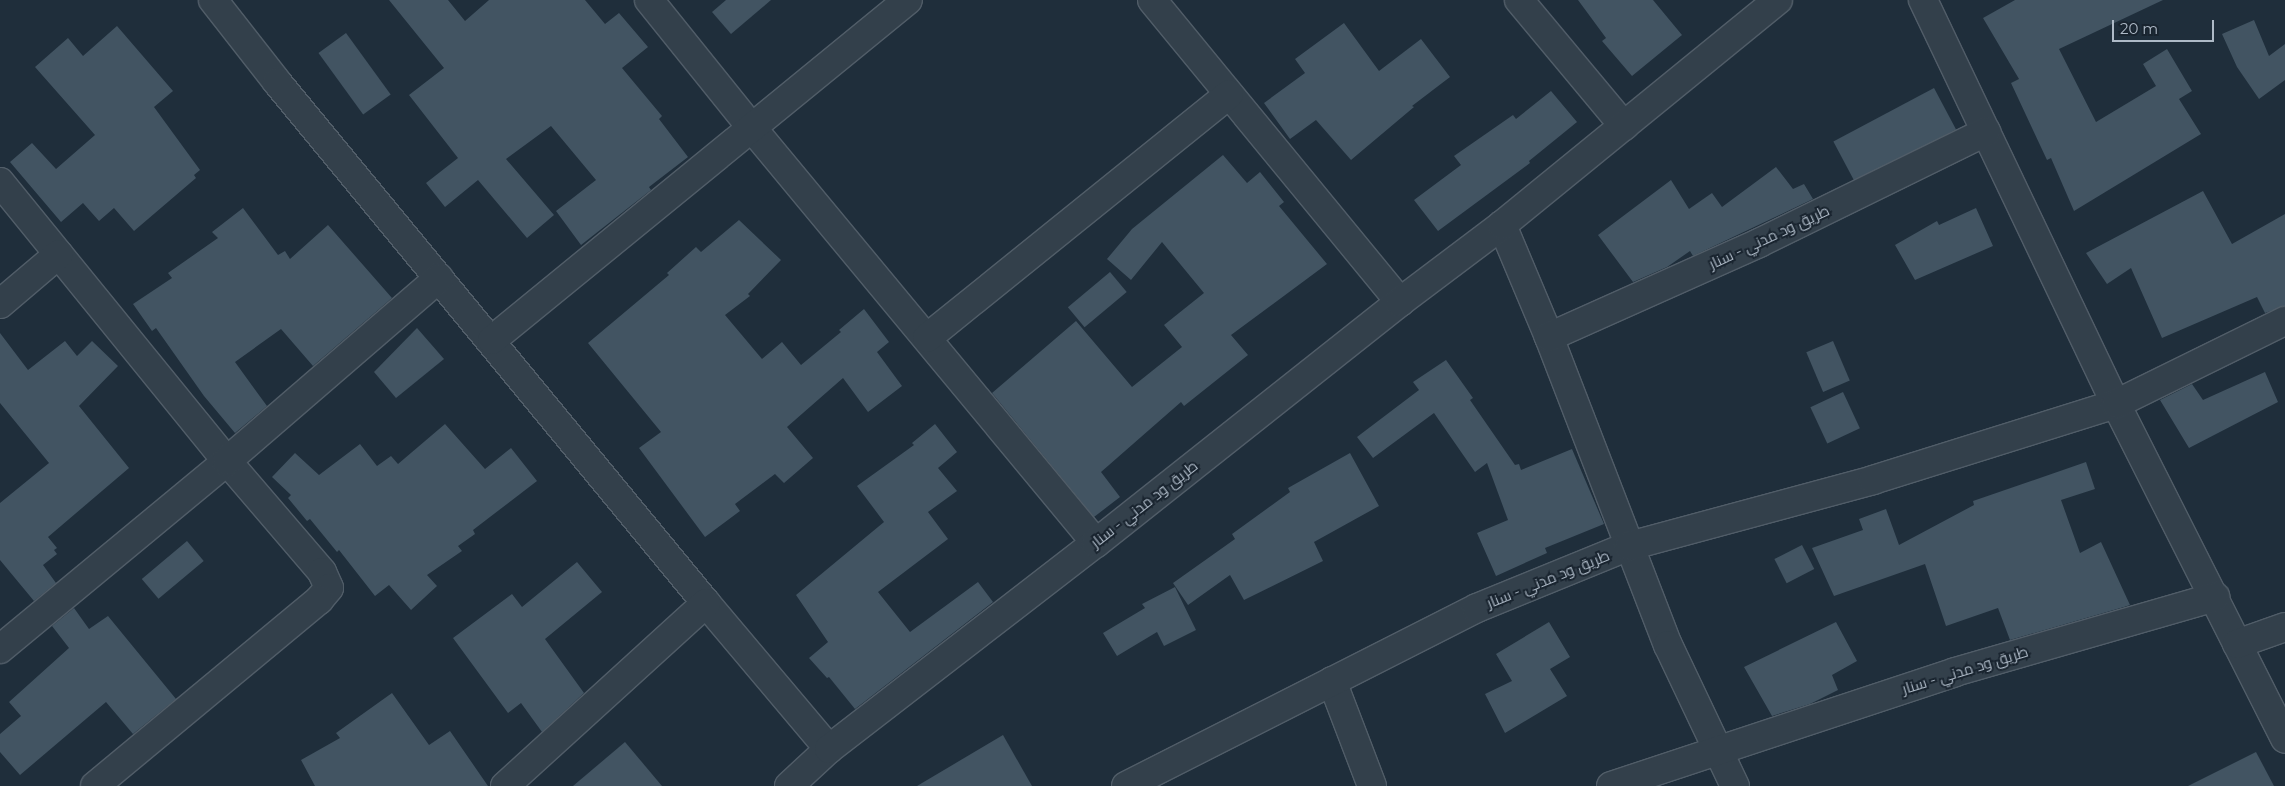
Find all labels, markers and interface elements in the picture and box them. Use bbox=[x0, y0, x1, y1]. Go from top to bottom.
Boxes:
scale bar bbox=[2115, 10, 2218, 42]
text: 20 m bbox=[2120, 19, 2158, 38]
street label: طريق ود مدني - سنار bbox=[1706, 201, 1832, 273]
street label: طريق ود مدني - سنار bbox=[1087, 457, 1201, 551]
street label: طريق ود مدني - سنار bbox=[1484, 546, 1612, 612]
street label: طريق ود مدني - سنار bbox=[1900, 642, 2030, 698]

